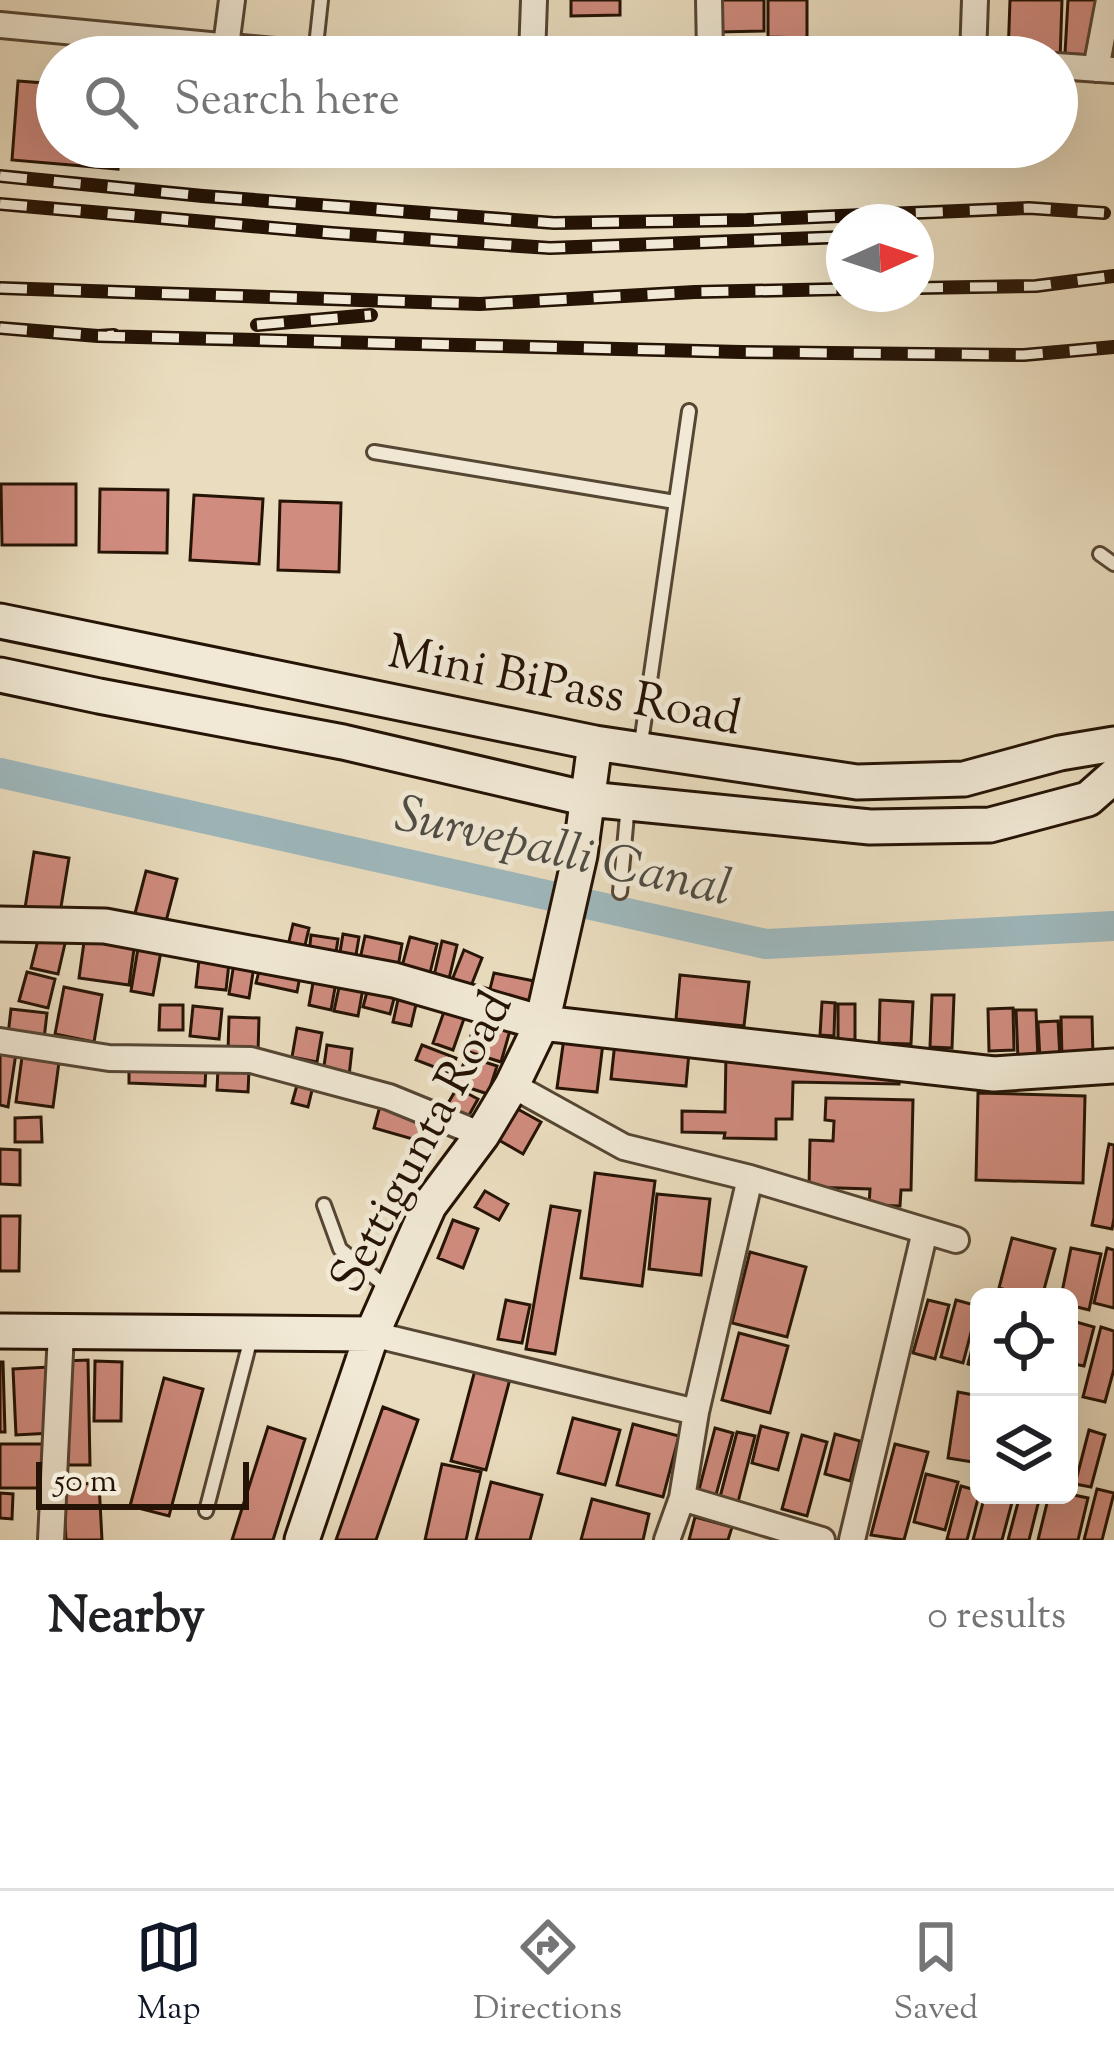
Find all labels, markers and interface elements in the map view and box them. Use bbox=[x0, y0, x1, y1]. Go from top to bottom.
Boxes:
search box bbox=[36, 36, 1078, 168]
icon: search bbox=[78, 69, 144, 135]
text: Search here bbox=[174, 70, 400, 135]
north arrow bbox=[826, 204, 934, 312]
street label: Mini BiPass Road bbox=[382, 620, 746, 756]
water label: Survepalli Canal bbox=[388, 780, 738, 928]
street label: Settigunta Road bbox=[315, 981, 532, 1307]
map controls bbox=[970, 1288, 1078, 1504]
button: locate bbox=[970, 1288, 1078, 1396]
button: layers bbox=[970, 1396, 1078, 1504]
scale bar bbox=[36, 1456, 249, 1509]
text: 50 m bbox=[54, 1459, 117, 1507]
text: Nearby bbox=[48, 1582, 205, 1655]
text: 0 results bbox=[927, 1590, 1066, 1646]
tab: Map bbox=[136, 1914, 202, 2034]
tab: Directions bbox=[473, 1914, 622, 2034]
tab: Saved bbox=[894, 1914, 978, 2034]

